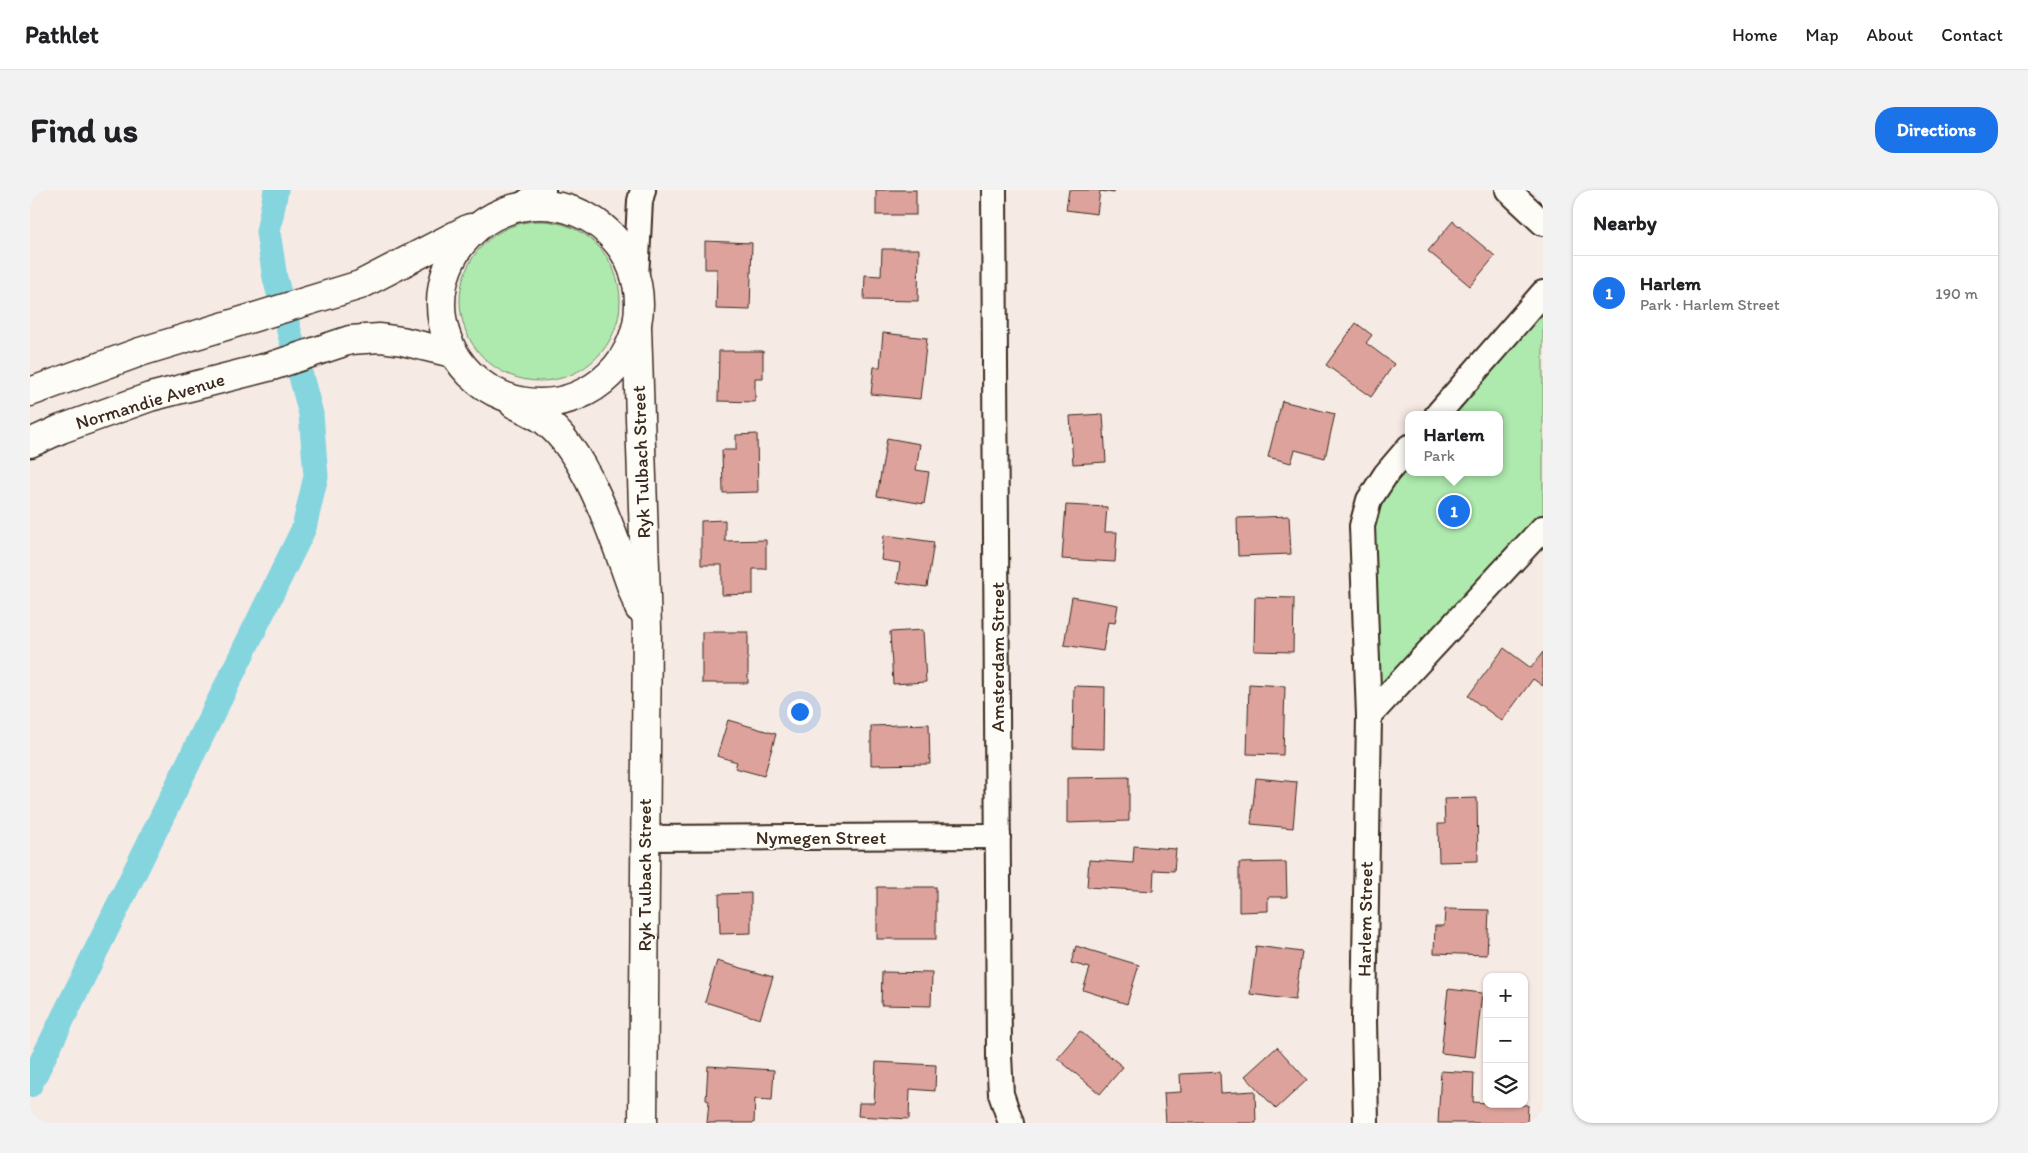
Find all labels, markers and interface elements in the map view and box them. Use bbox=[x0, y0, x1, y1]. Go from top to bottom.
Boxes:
text: Pathlet bbox=[25, 20, 99, 49]
text: Home bbox=[1732, 24, 1778, 46]
text: Map bbox=[1806, 24, 1839, 46]
text: About bbox=[1867, 24, 1913, 46]
text: Contact bbox=[1941, 24, 2003, 46]
button: Directions bbox=[1875, 107, 1998, 153]
text: Find us bbox=[30, 109, 138, 151]
text: Nearby bbox=[1593, 210, 1657, 235]
text: Harlem bbox=[1640, 272, 1701, 295]
text: 1 bbox=[1605, 284, 1613, 303]
text: 190 m bbox=[1935, 284, 1978, 303]
text: Park · Harlem Street bbox=[1640, 295, 1780, 314]
street label: Normandie Avenue bbox=[73, 367, 227, 435]
street label: Ryk Tulbach Street bbox=[627, 385, 655, 539]
popup bbox=[1405, 411, 1503, 476]
text: Harlem bbox=[1424, 423, 1485, 446]
text: Park bbox=[1424, 446, 1455, 465]
pin: 1 bbox=[1438, 492, 1470, 530]
street label: Amsterdam Street bbox=[986, 582, 1009, 732]
your location bbox=[787, 699, 813, 725]
street label: Ryk Tulbach Street bbox=[633, 798, 656, 952]
street label: Nymegen Street bbox=[756, 826, 886, 849]
street label: Harlem Street bbox=[1352, 861, 1378, 977]
map controls bbox=[1483, 973, 1528, 1108]
button: + bbox=[1483, 973, 1528, 1018]
button: − bbox=[1483, 1018, 1528, 1063]
button: layers bbox=[1483, 1063, 1528, 1108]

